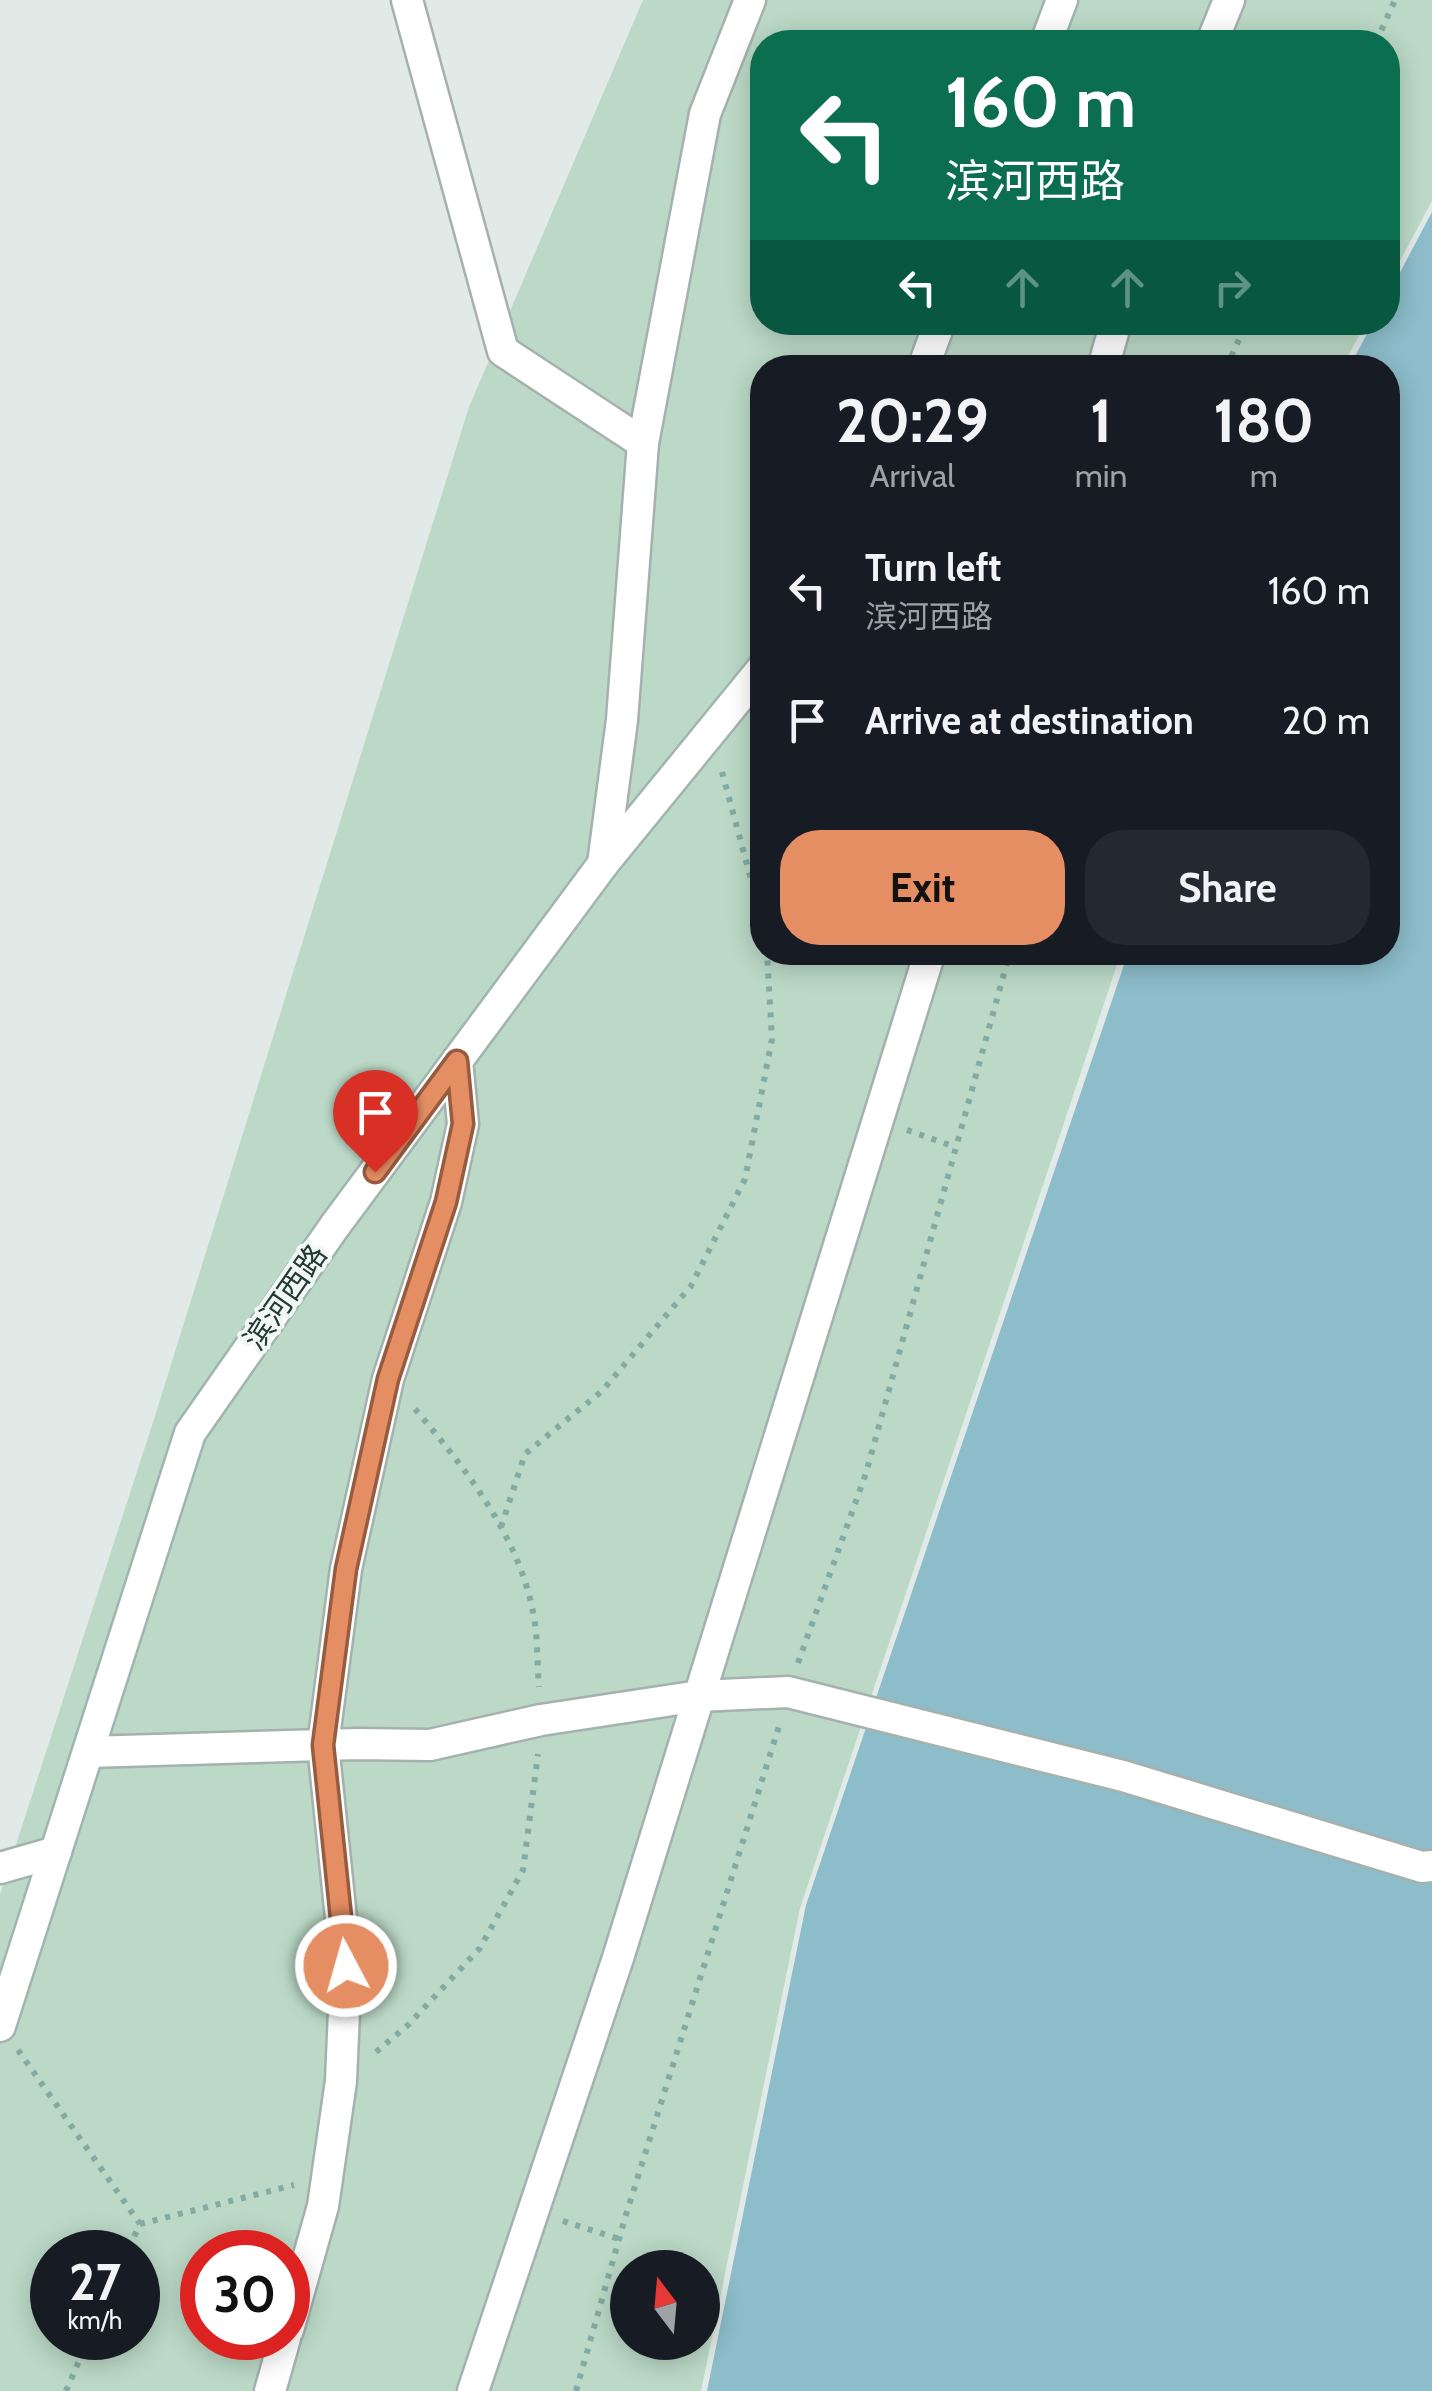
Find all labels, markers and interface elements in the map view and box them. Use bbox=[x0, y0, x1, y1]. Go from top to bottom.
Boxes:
text: 160 m bbox=[945, 59, 1136, 145]
icon: left bbox=[780, 70, 910, 200]
text: 滨河西路 bbox=[945, 154, 1125, 208]
icon: left bbox=[890, 260, 945, 315]
icon: ahead bbox=[995, 260, 1050, 315]
icon: ahead bbox=[1100, 260, 1155, 315]
icon: right bbox=[1205, 260, 1260, 315]
text: 20:29 bbox=[836, 384, 989, 457]
text: 1 bbox=[1090, 384, 1112, 457]
text: 180 bbox=[1213, 384, 1314, 457]
text: Arrival bbox=[870, 456, 955, 495]
text: min bbox=[1075, 456, 1127, 495]
text: m bbox=[1250, 456, 1278, 495]
text: Turn left bbox=[865, 544, 1001, 591]
icon: left bbox=[780, 563, 835, 618]
text: 160 m bbox=[1268, 567, 1370, 614]
text: 滨河西路 bbox=[865, 597, 993, 636]
icon: arrive bbox=[780, 693, 835, 748]
text: Arrive at destination bbox=[865, 697, 1194, 744]
text: 20 m bbox=[1282, 697, 1370, 744]
button: Exit bbox=[780, 830, 1065, 945]
button: Share bbox=[1085, 830, 1370, 945]
pin bbox=[333, 1070, 418, 1173]
icon: arrive bbox=[348, 1085, 403, 1140]
street label: 滨河西路 bbox=[235, 1237, 335, 1357]
position arrow bbox=[294, 1914, 398, 2018]
speed limit sign: 30 bbox=[180, 2230, 310, 2360]
north arrow bbox=[610, 2250, 720, 2360]
map controls bbox=[610, 2250, 720, 2360]
text: 27 bbox=[69, 2252, 121, 2313]
text: km/h bbox=[68, 2305, 122, 2335]

